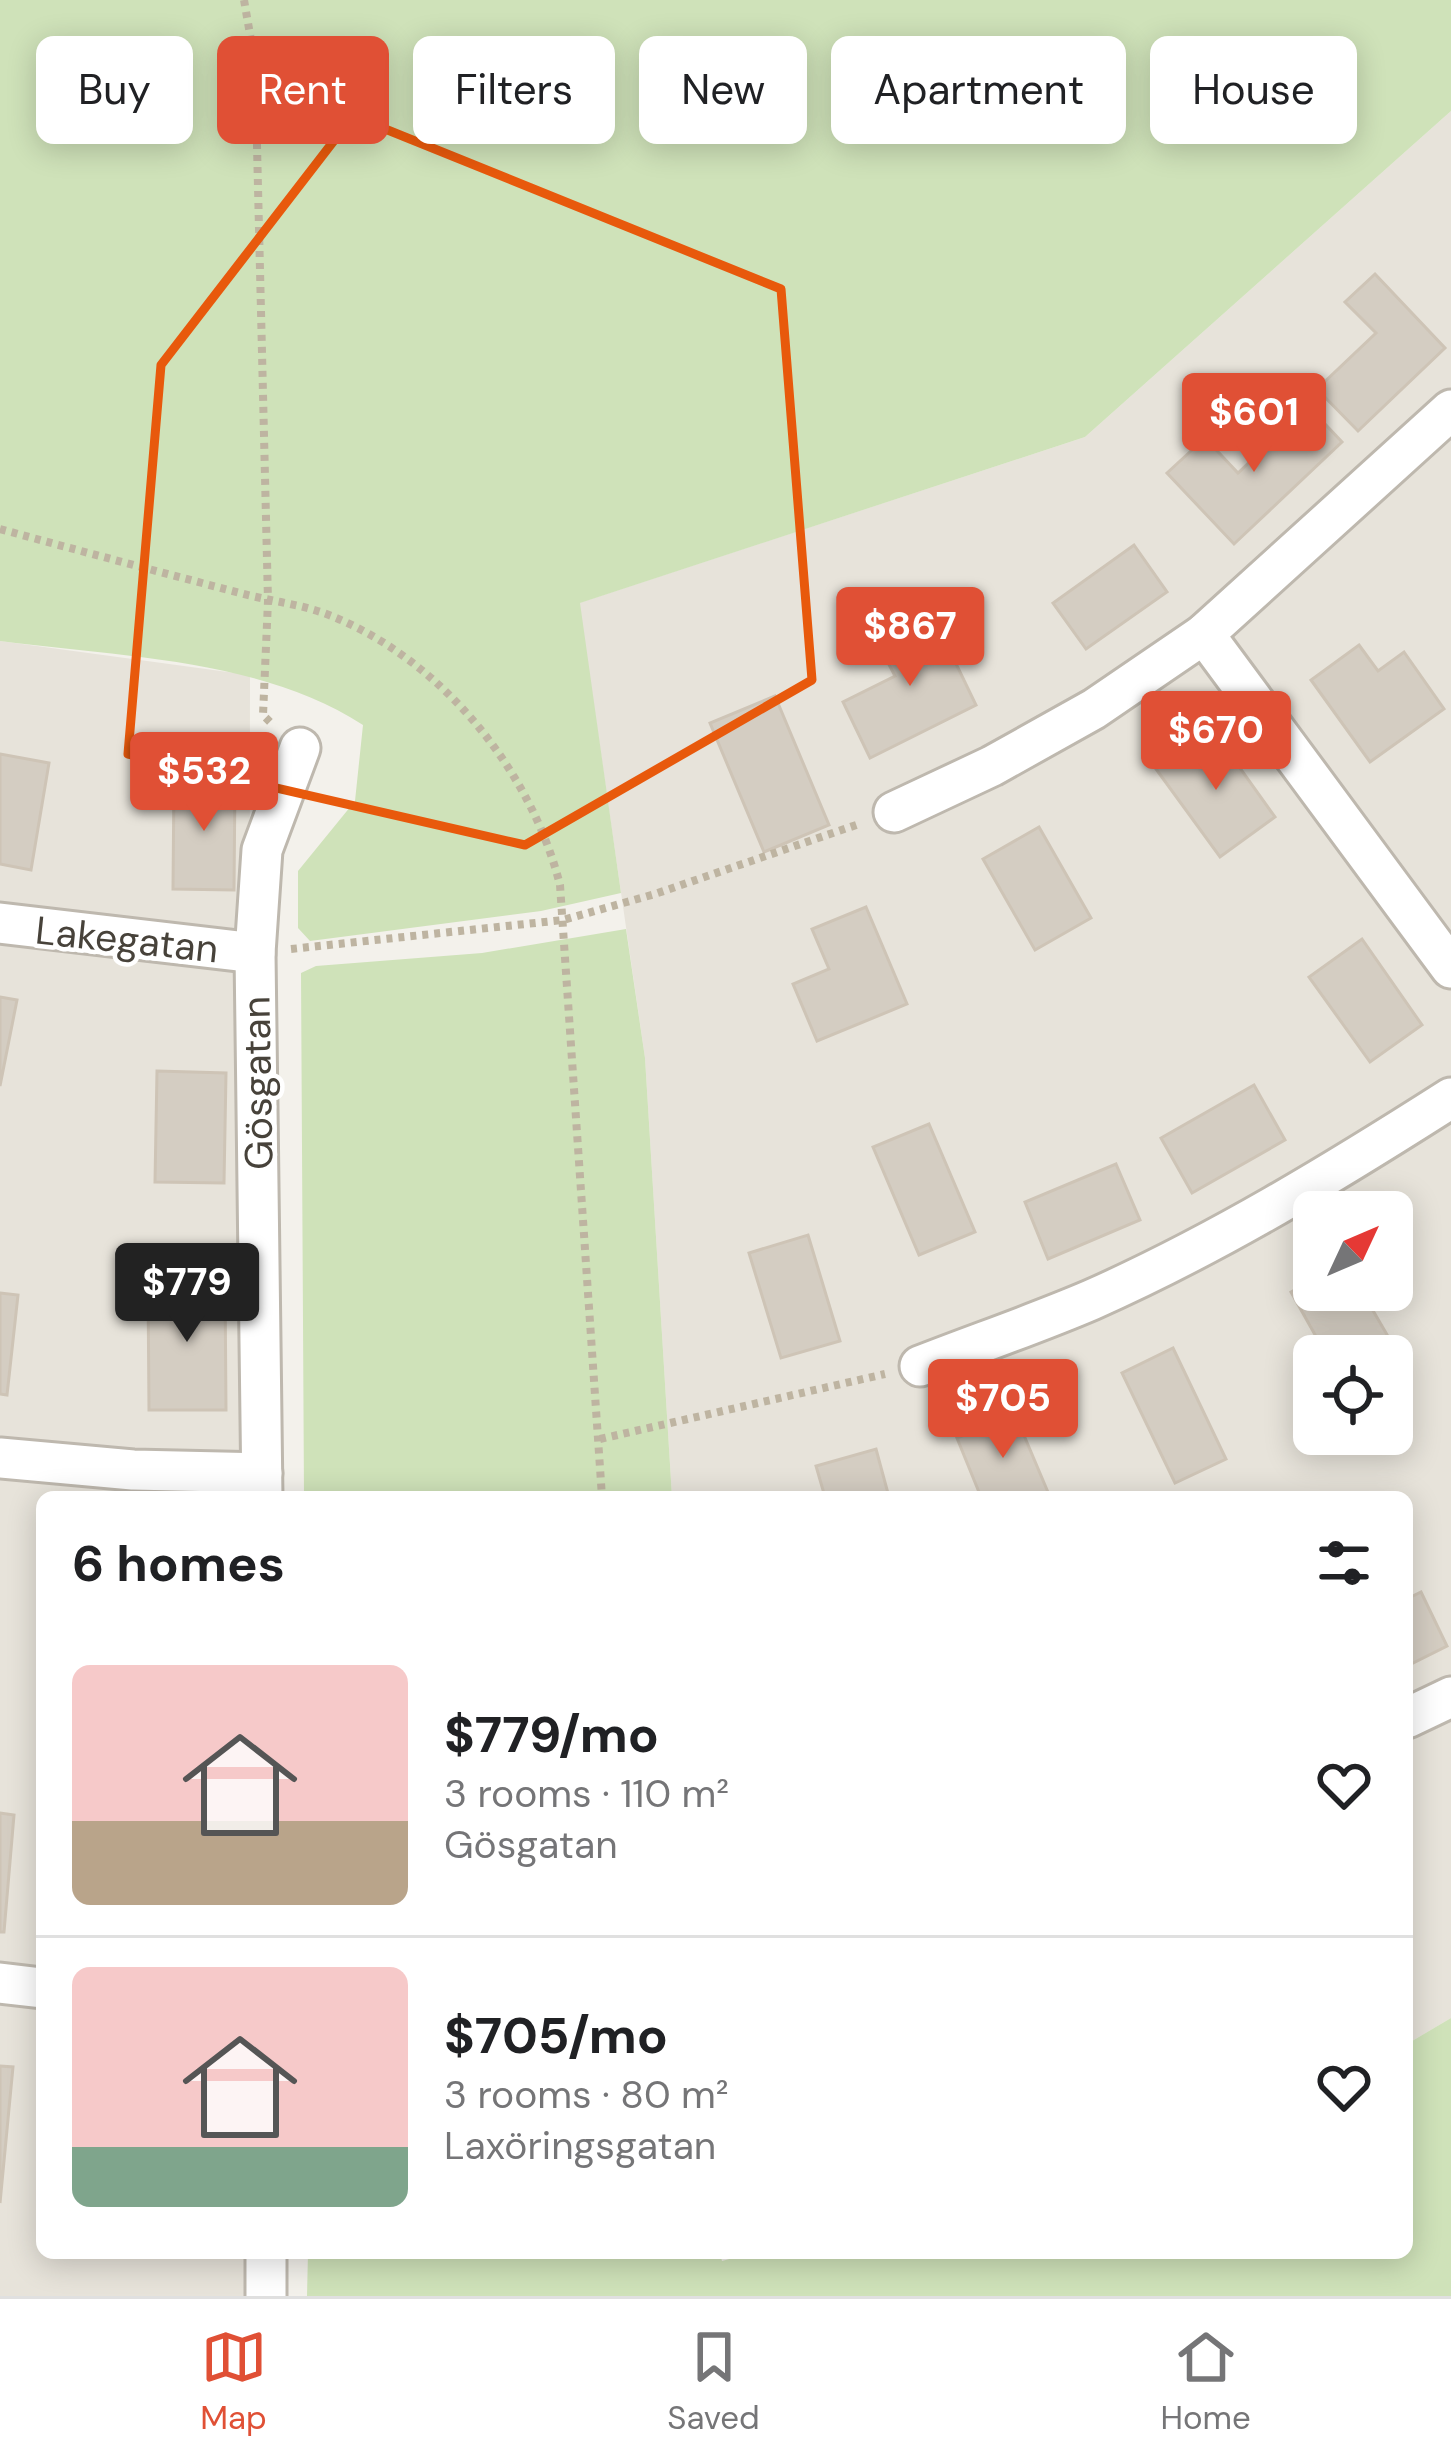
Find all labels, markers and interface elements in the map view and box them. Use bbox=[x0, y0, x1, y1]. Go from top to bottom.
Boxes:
chip: Buy bbox=[36, 36, 193, 144]
chip: Rent bbox=[217, 36, 389, 144]
chip: Filters bbox=[413, 36, 615, 144]
chip: New bbox=[639, 36, 807, 144]
chip: Apartment bbox=[831, 36, 1126, 144]
chip: House bbox=[1150, 36, 1357, 144]
pin: $601 bbox=[1183, 373, 1325, 475]
text: $601 bbox=[1209, 386, 1299, 437]
pin: $867 bbox=[839, 587, 981, 689]
text: $867 bbox=[863, 600, 957, 651]
pin: $670 bbox=[1145, 691, 1287, 793]
text: $670 bbox=[1168, 704, 1264, 755]
pin: $532 bbox=[133, 732, 275, 834]
text: $532 bbox=[157, 745, 251, 796]
street label: Lakegatan bbox=[33, 905, 221, 974]
street label: Gösgatan bbox=[230, 996, 285, 1170]
north arrow bbox=[1293, 1191, 1413, 1311]
map controls bbox=[1293, 1191, 1413, 1455]
pin: $779 bbox=[116, 1243, 258, 1345]
text: $779 bbox=[142, 1256, 232, 1307]
button: locate bbox=[1293, 1335, 1413, 1455]
pin: $705 bbox=[932, 1359, 1074, 1461]
text: $705 bbox=[955, 1372, 1051, 1423]
text: 6 homes bbox=[72, 1530, 285, 1597]
icon: filters bbox=[1311, 1530, 1377, 1596]
text: $779/mo bbox=[444, 1701, 659, 1768]
icon: home bbox=[168, 1713, 312, 1857]
icon: heart bbox=[1311, 1752, 1377, 1818]
text: 3 rooms · 110 m² bbox=[444, 1768, 729, 1819]
text: Gösgatan bbox=[444, 1819, 618, 1870]
text: $705/mo bbox=[444, 2002, 668, 2069]
icon: home bbox=[168, 2015, 312, 2159]
icon: heart bbox=[1311, 2054, 1377, 2120]
text: 3 rooms · 80 m² bbox=[444, 2069, 729, 2120]
text: Laxöringsgatan bbox=[444, 2120, 716, 2171]
tab: Map bbox=[200, 2324, 267, 2439]
tab: Saved bbox=[667, 2324, 760, 2439]
tab: Home bbox=[1160, 2324, 1251, 2439]

